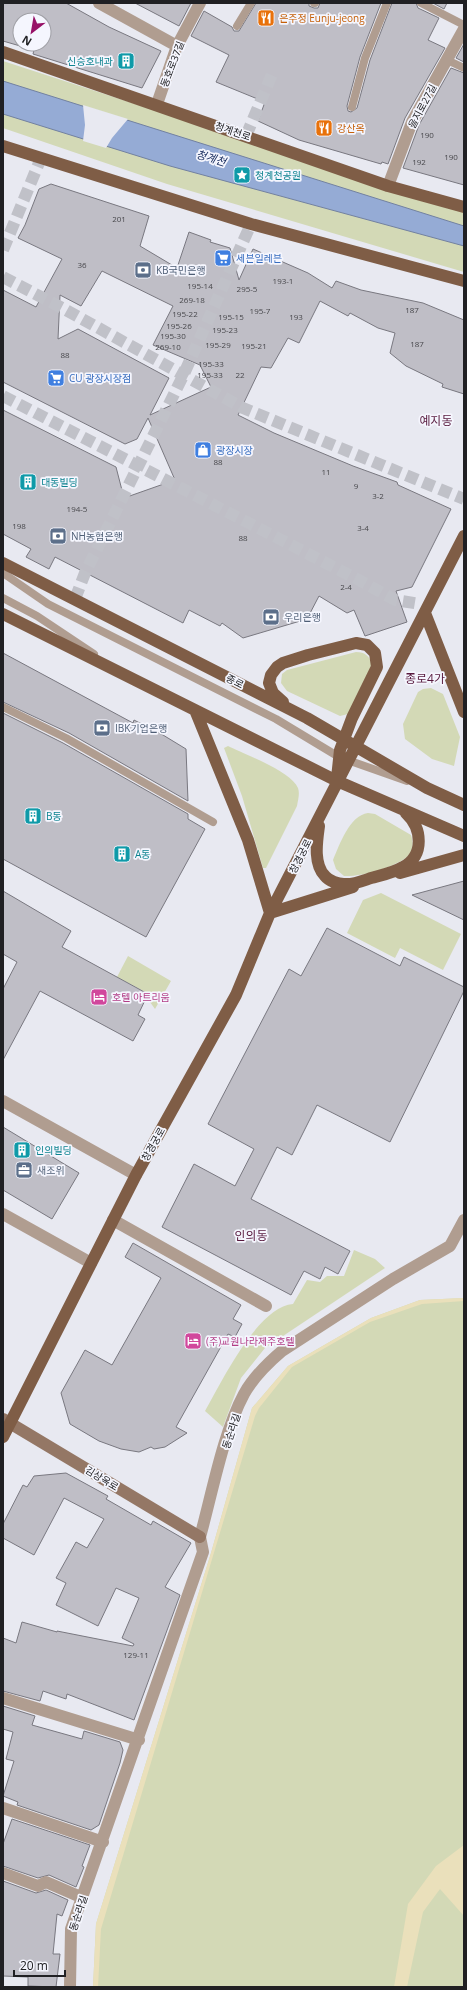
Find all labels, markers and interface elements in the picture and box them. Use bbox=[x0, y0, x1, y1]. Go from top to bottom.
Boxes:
restaurant icon: 은주정 Eunju-jeong bbox=[256, 8, 276, 28]
place label: 은주정 Eunju-jeong bbox=[279, 11, 365, 25]
north arrow bbox=[12, 12, 52, 52]
text: N bbox=[19, 32, 34, 50]
street label: 동호로37길 bbox=[157, 39, 187, 89]
building icon: 신승호내과 bbox=[116, 51, 136, 71]
place label: 신승호내과 bbox=[67, 54, 113, 68]
street label: 을지로27길 bbox=[404, 81, 440, 131]
street label: 청계천로 bbox=[213, 118, 253, 144]
restaurant icon: 강산옥 bbox=[314, 118, 334, 138]
place label: 강산옥 bbox=[337, 121, 365, 135]
house number: 190 bbox=[420, 129, 434, 140]
water label: 청계천 bbox=[194, 146, 230, 170]
house number: 190 bbox=[444, 151, 458, 162]
house number: 192 bbox=[412, 156, 426, 167]
place icon: 청계천공원 bbox=[232, 165, 252, 185]
place label: 청계천공원 bbox=[255, 168, 301, 182]
house number: 201 bbox=[112, 213, 126, 224]
supermarket icon: 세븐일레븐 bbox=[213, 248, 233, 268]
place label: 세븐일레븐 bbox=[236, 251, 282, 265]
house number: 36 bbox=[77, 259, 87, 270]
bank icon: KB국민은행 bbox=[133, 260, 153, 280]
place label: KB국민은행 bbox=[156, 263, 205, 277]
house number: 193-1 bbox=[273, 275, 293, 286]
house number: 195-14 bbox=[187, 280, 213, 291]
house number: 295-5 bbox=[237, 283, 258, 294]
house number: 269-18 bbox=[179, 294, 205, 305]
house number: 187 bbox=[405, 304, 419, 315]
house number: 195-7 bbox=[250, 305, 271, 316]
house number: 195-22 bbox=[172, 308, 198, 319]
house number: 195-15 bbox=[218, 311, 244, 322]
house number: 193 bbox=[289, 311, 303, 322]
house number: 195-26 bbox=[166, 320, 192, 331]
house number: 195-23 bbox=[212, 324, 238, 335]
house number: 195-30 bbox=[160, 330, 186, 341]
house number: 187 bbox=[410, 338, 424, 349]
house number: 195-29 bbox=[205, 339, 231, 350]
house number: 195-21 bbox=[241, 340, 267, 351]
house number: 269-10 bbox=[155, 341, 181, 352]
house number: 88 bbox=[60, 349, 70, 360]
house number: 195-33 bbox=[198, 358, 224, 369]
supermarket icon: CU 광장시장점 bbox=[46, 368, 66, 388]
house number: 195-33 bbox=[197, 369, 223, 380]
house number: 22 bbox=[235, 369, 245, 380]
place label: CU 광장시장점 bbox=[69, 371, 131, 385]
district label: 예지동 bbox=[419, 412, 453, 429]
shop icon: 광장시장 bbox=[193, 440, 213, 460]
place label: 광장시장 bbox=[216, 443, 253, 457]
house number: 88 bbox=[213, 456, 223, 467]
house number: 11 bbox=[321, 466, 331, 477]
building icon: 대동빌딩 bbox=[18, 472, 38, 492]
place label: 대동빌딩 bbox=[41, 475, 78, 489]
house number: 9 bbox=[354, 480, 359, 491]
house number: 3-2 bbox=[372, 490, 384, 501]
house number: 194-5 bbox=[67, 503, 88, 514]
house number: 198 bbox=[12, 520, 26, 531]
house number: 3-4 bbox=[357, 522, 369, 533]
bank icon: NH농협은행 bbox=[48, 526, 68, 546]
place label: NH농협은행 bbox=[71, 529, 123, 543]
house number: 88 bbox=[238, 532, 248, 543]
house number: 2-4 bbox=[340, 581, 352, 592]
bank icon: 우리은행 bbox=[261, 607, 281, 627]
place label: 우리은행 bbox=[284, 610, 321, 624]
district label: 종로4가 bbox=[405, 670, 445, 687]
street label: 종로 bbox=[224, 671, 246, 691]
bank icon: IBK기업은행 bbox=[92, 718, 112, 738]
place label: IBK기업은행 bbox=[115, 721, 167, 735]
building icon: B동 bbox=[23, 806, 43, 826]
place label: B동 bbox=[46, 809, 62, 823]
street label: 창경궁로 bbox=[285, 836, 315, 876]
building icon: A동 bbox=[112, 844, 132, 864]
place label: A동 bbox=[135, 847, 151, 861]
hotel icon: 호텔 아트리움 bbox=[89, 987, 109, 1007]
place label: 호텔 아트리움 bbox=[112, 990, 170, 1004]
street label: 창경궁로 bbox=[138, 1125, 168, 1163]
building icon: 인의빌딩 bbox=[12, 1140, 32, 1160]
place label: 인의빌딩 bbox=[35, 1143, 72, 1157]
office icon: 새조위 bbox=[14, 1160, 34, 1180]
place label: 새조위 bbox=[37, 1163, 65, 1177]
district label: 인의동 bbox=[234, 1227, 268, 1244]
hotel icon: (주)교원나라제주호텔 bbox=[183, 1331, 203, 1351]
place label: (주)교원나라제주호텔 bbox=[206, 1334, 295, 1348]
street label: 동순라길 bbox=[219, 1411, 243, 1451]
street label: 김상옥로 bbox=[83, 1463, 121, 1493]
house number: 129-11 bbox=[123, 1649, 149, 1660]
street label: 동순라길 bbox=[66, 1893, 90, 1933]
scale bar bbox=[14, 1952, 65, 1978]
text: 20 m bbox=[20, 1957, 48, 1974]

